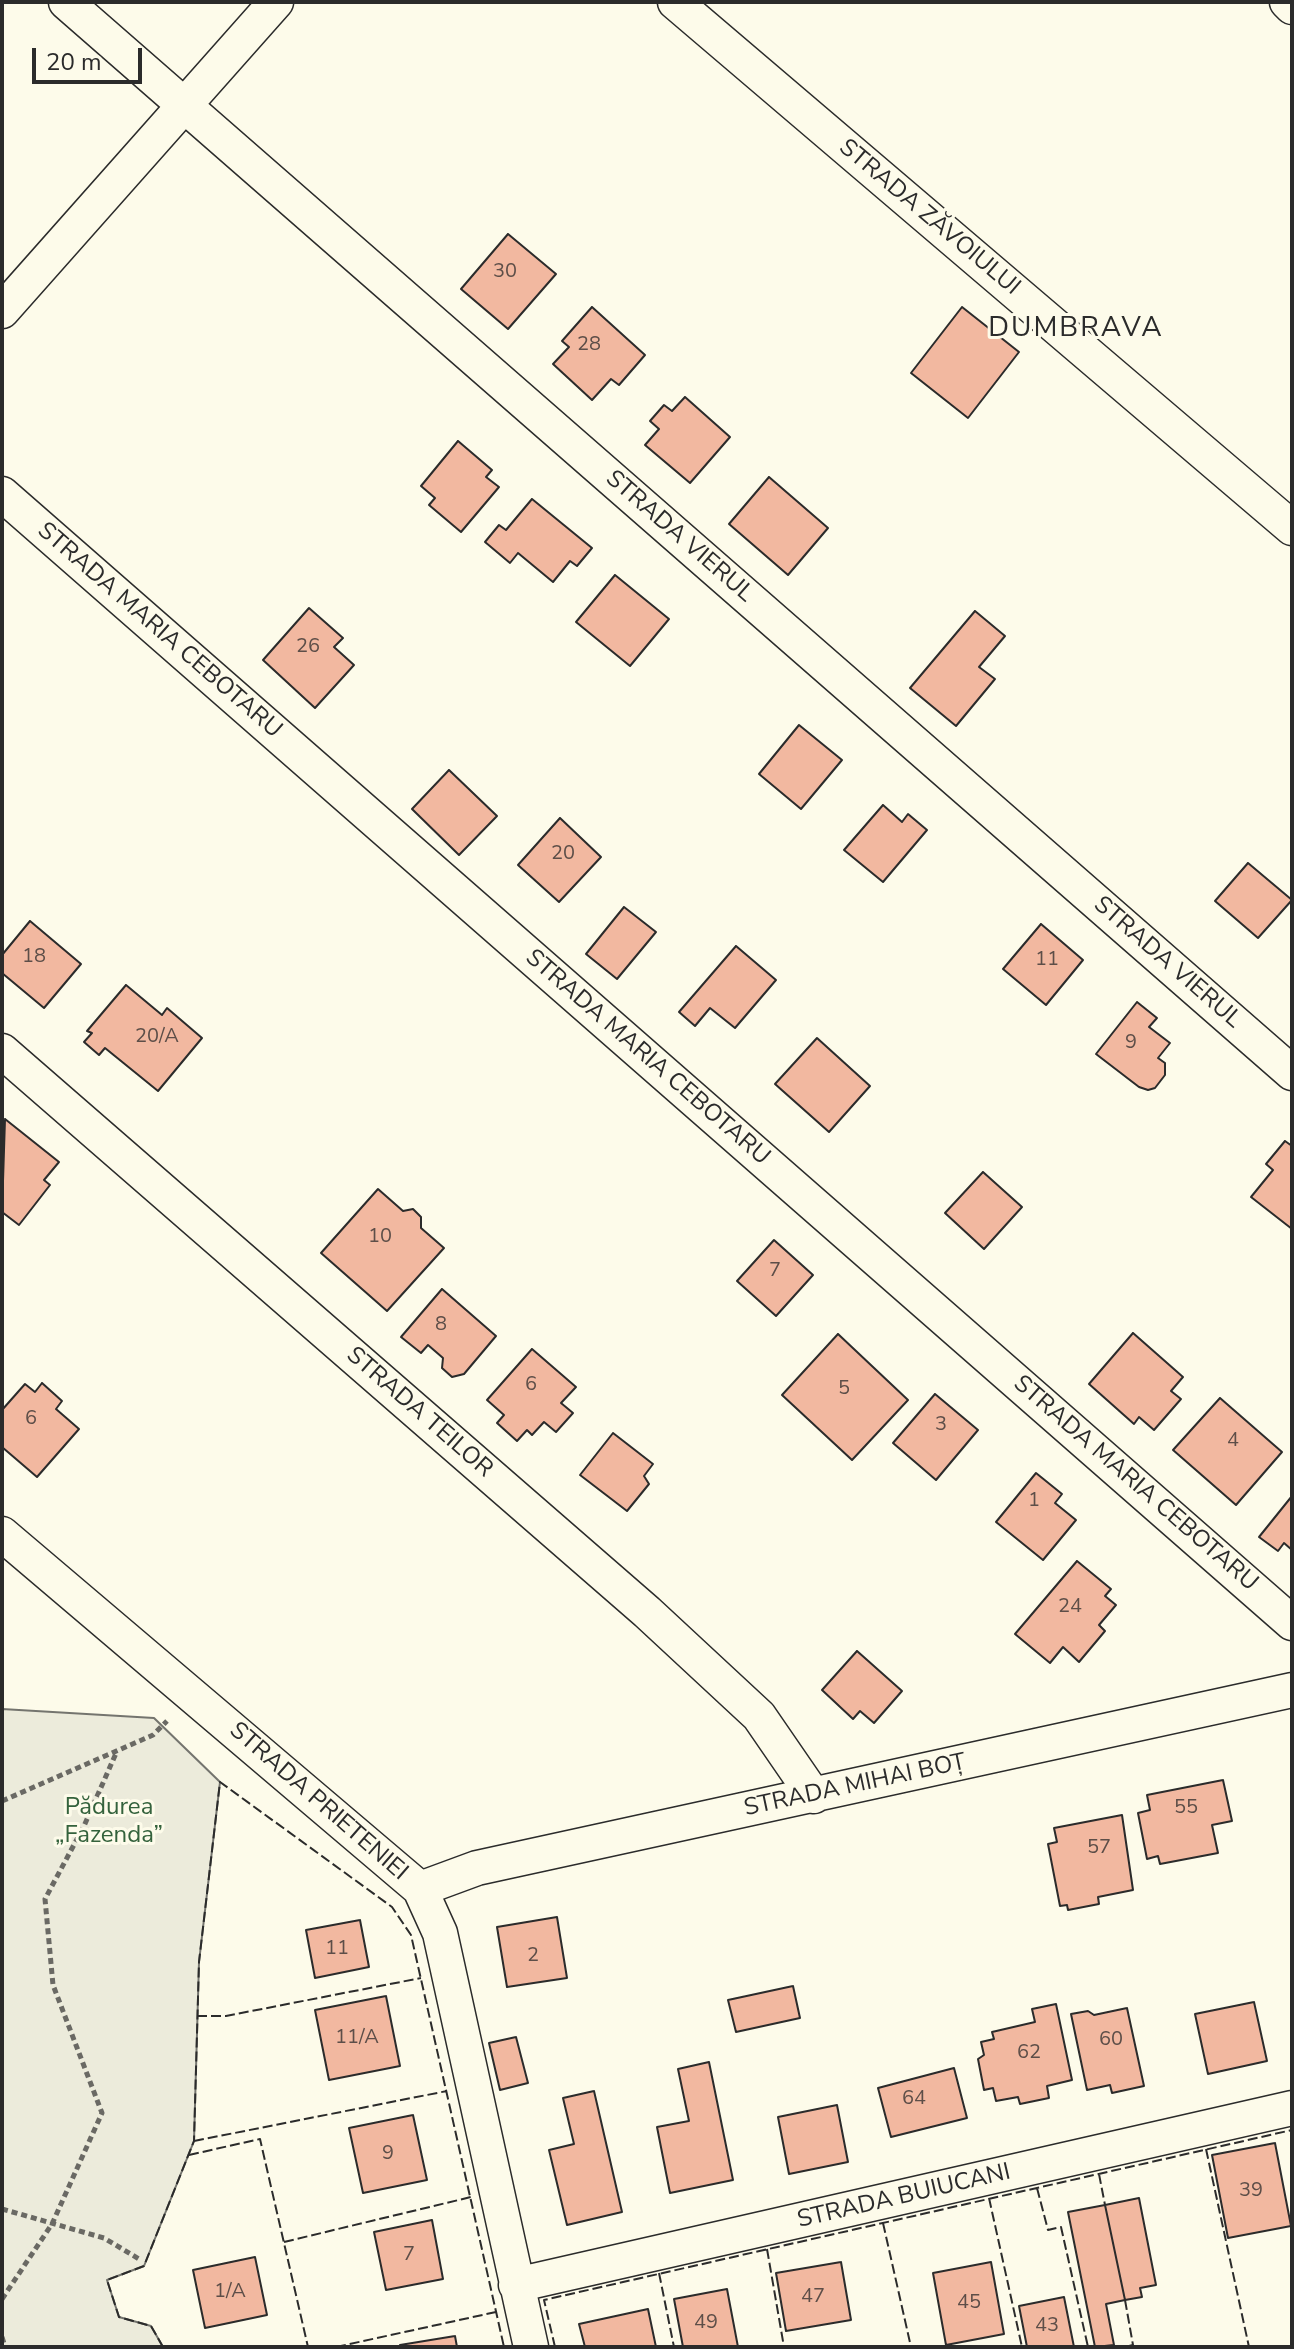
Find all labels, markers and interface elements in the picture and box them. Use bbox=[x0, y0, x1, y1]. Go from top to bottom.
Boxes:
scale bar bbox=[36, 32, 146, 82]
text: 20 m bbox=[46, 46, 102, 78]
street label: STRADA ZĂVOIULUI bbox=[833, 134, 1025, 302]
house number: 30 bbox=[493, 260, 517, 284]
district label: DUMBRAVA bbox=[988, 312, 1164, 346]
house number: 28 bbox=[577, 333, 601, 357]
street label: STRADA VIERUL bbox=[599, 465, 759, 609]
street label: STRADA MARIA CEBOTARU bbox=[31, 517, 287, 745]
house number: 26 bbox=[296, 635, 320, 659]
house number: 20 bbox=[551, 842, 575, 866]
street label: STRADA VIERUL bbox=[1087, 891, 1247, 1035]
street label: STRADA MARIA CEBOTARU bbox=[519, 944, 775, 1172]
house number: 18 bbox=[22, 945, 46, 969]
house number: 11 bbox=[1035, 948, 1059, 972]
house number: 20/A bbox=[135, 1025, 179, 1049]
house number: 9 bbox=[1125, 1031, 1137, 1055]
house number: 10 bbox=[368, 1225, 392, 1249]
house number: 7 bbox=[769, 1259, 781, 1283]
house number: 8 bbox=[435, 1313, 447, 1337]
street label: STRADA TEILOR bbox=[340, 1342, 498, 1484]
street label: STRADA MARIA CEBOTARU bbox=[1007, 1370, 1263, 1598]
house number: 6 bbox=[525, 1373, 537, 1397]
house number: 5 bbox=[838, 1377, 850, 1401]
house number: 6 bbox=[25, 1407, 37, 1431]
house number: 3 bbox=[935, 1413, 947, 1437]
house number: 4 bbox=[1227, 1429, 1239, 1453]
house number: 1 bbox=[1028, 1489, 1040, 1513]
house number: 24 bbox=[1058, 1595, 1082, 1619]
street label: STRADA PRIETENIEI bbox=[223, 1717, 413, 1887]
street label: STRADA MIHAI BOȚ bbox=[741, 1748, 969, 1824]
park label: Pădurea „Fazenda” bbox=[55, 1794, 163, 1850]
house number: 55 bbox=[1174, 1796, 1198, 1820]
house number: 57 bbox=[1087, 1836, 1111, 1860]
house number: 11 bbox=[325, 1937, 349, 1961]
house number: 2 bbox=[527, 1944, 539, 1968]
house number: 11/A bbox=[335, 2026, 379, 2050]
house number: 60 bbox=[1099, 2028, 1123, 2052]
house number: 62 bbox=[1017, 2041, 1041, 2065]
house number: 64 bbox=[902, 2087, 926, 2111]
house number: 9 bbox=[382, 2142, 394, 2166]
street label: STRADA BUIUCANI bbox=[795, 2158, 1013, 2236]
house number: 39 bbox=[1239, 2179, 1263, 2203]
house number: 7 bbox=[403, 2243, 415, 2267]
house number: 1/A bbox=[214, 2280, 246, 2304]
house number: 47 bbox=[801, 2285, 825, 2309]
house number: 45 bbox=[957, 2291, 981, 2315]
house number: 49 bbox=[694, 2311, 718, 2335]
house number: 43 bbox=[1035, 2314, 1059, 2338]

